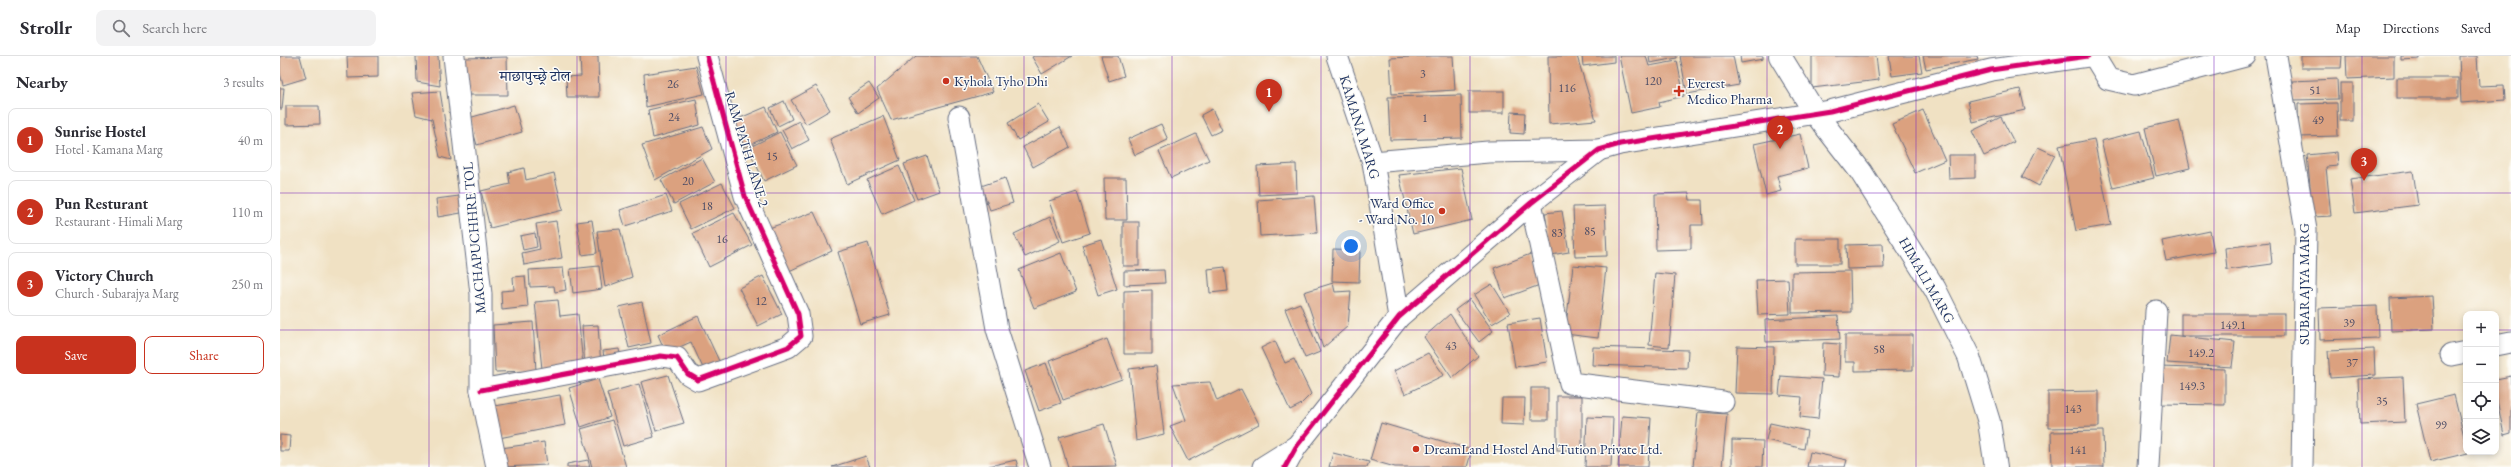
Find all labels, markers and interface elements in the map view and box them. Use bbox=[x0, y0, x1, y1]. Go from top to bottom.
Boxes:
search box bbox=[96, 10, 376, 46]
text: Strollr bbox=[20, 15, 72, 40]
icon: search bbox=[110, 17, 132, 39]
text: Search here bbox=[142, 18, 207, 37]
text: Map bbox=[2335, 19, 2361, 37]
text: Directions bbox=[2383, 19, 2439, 37]
text: Saved bbox=[2461, 19, 2491, 37]
district label: माछापुच्छ्रे टोल bbox=[499, 66, 572, 85]
house number: 3 bbox=[1420, 66, 1426, 82]
text: Nearby bbox=[16, 71, 68, 93]
place label: Kyhola Tyho Dhi bbox=[954, 72, 1048, 90]
street label: KAMANA MARG bbox=[1336, 73, 1384, 181]
house number: 120 bbox=[1644, 73, 1662, 89]
text: 3 results bbox=[223, 74, 264, 91]
place label: Everest Medico Pharma bbox=[1687, 74, 1772, 108]
house number: 26 bbox=[667, 76, 679, 92]
marker: Kyhola Tyho Dhi bbox=[941, 76, 951, 86]
pin: 1 bbox=[1256, 79, 1282, 112]
house number: 116 bbox=[1558, 80, 1576, 96]
house number: 51 bbox=[2309, 82, 2321, 98]
marker: Everest Medico Pharma bbox=[1674, 86, 1684, 96]
street label: RAM PATH LANE 2 bbox=[721, 89, 773, 209]
house number: 24 bbox=[668, 109, 680, 125]
house number: 1 bbox=[1422, 110, 1428, 126]
house number: 49 bbox=[2312, 112, 2324, 128]
pin: 2 bbox=[1767, 116, 1793, 149]
text: Sunrise Hostel bbox=[55, 122, 146, 141]
text: 1 bbox=[27, 132, 33, 149]
text: 40 m bbox=[238, 132, 263, 149]
text: Hotel · Kamana Marg bbox=[55, 141, 163, 158]
house number: 15 bbox=[766, 148, 778, 164]
pin: 3 bbox=[2351, 148, 2377, 181]
street label: MACHAPUCHHRE TOL bbox=[458, 161, 490, 315]
house number: 20 bbox=[682, 173, 694, 189]
text: Pun Resturant bbox=[55, 194, 148, 213]
place label: Ward Office - Ward No. 10 bbox=[1359, 194, 1435, 228]
house number: 18 bbox=[701, 198, 713, 214]
text: 2 bbox=[27, 204, 33, 221]
text: 110 m bbox=[232, 204, 263, 221]
marker: Ward Office - Ward No. 10 bbox=[1437, 206, 1447, 216]
text: Restaurant · Himali Marg bbox=[55, 213, 183, 230]
house number: 85 bbox=[1584, 223, 1596, 239]
street label: SUBARAJYA MARG bbox=[2295, 223, 2313, 345]
house number: 83 bbox=[1551, 225, 1563, 241]
house number: 16 bbox=[716, 231, 728, 247]
street label: HIMALI MARG bbox=[1895, 234, 1959, 326]
your location bbox=[1341, 236, 1361, 256]
text: Victory Church bbox=[55, 266, 154, 285]
text: 3 bbox=[27, 276, 33, 293]
text: 250 m bbox=[232, 276, 263, 293]
text: Church · Subarajya Marg bbox=[55, 285, 179, 302]
house number: 12 bbox=[755, 293, 767, 309]
map controls bbox=[2463, 311, 2499, 455]
button: + bbox=[2463, 311, 2499, 347]
house number: 39 bbox=[2343, 315, 2355, 331]
house number: 149.1 bbox=[2220, 317, 2246, 333]
button: Save bbox=[16, 336, 136, 374]
button: Share bbox=[144, 336, 264, 374]
house number: 43 bbox=[1445, 338, 1457, 354]
house number: 58 bbox=[1873, 341, 1885, 357]
house number: 149.2 bbox=[2188, 345, 2214, 361]
button: − bbox=[2463, 347, 2499, 383]
house number: 37 bbox=[2346, 355, 2358, 371]
house number: 149.3 bbox=[2179, 378, 2205, 394]
button: locate bbox=[2463, 383, 2499, 419]
house number: 35 bbox=[2376, 393, 2388, 409]
house number: 143 bbox=[2064, 401, 2082, 417]
house number: 99 bbox=[2435, 417, 2447, 433]
button: layers bbox=[2463, 419, 2499, 455]
place label: DreamLand Hostel And Tution Private Ltd. bbox=[1424, 440, 1663, 458]
house number: 141 bbox=[2069, 442, 2087, 458]
marker: DreamLand Hostel And Tution Private Ltd. bbox=[1411, 444, 1421, 454]

